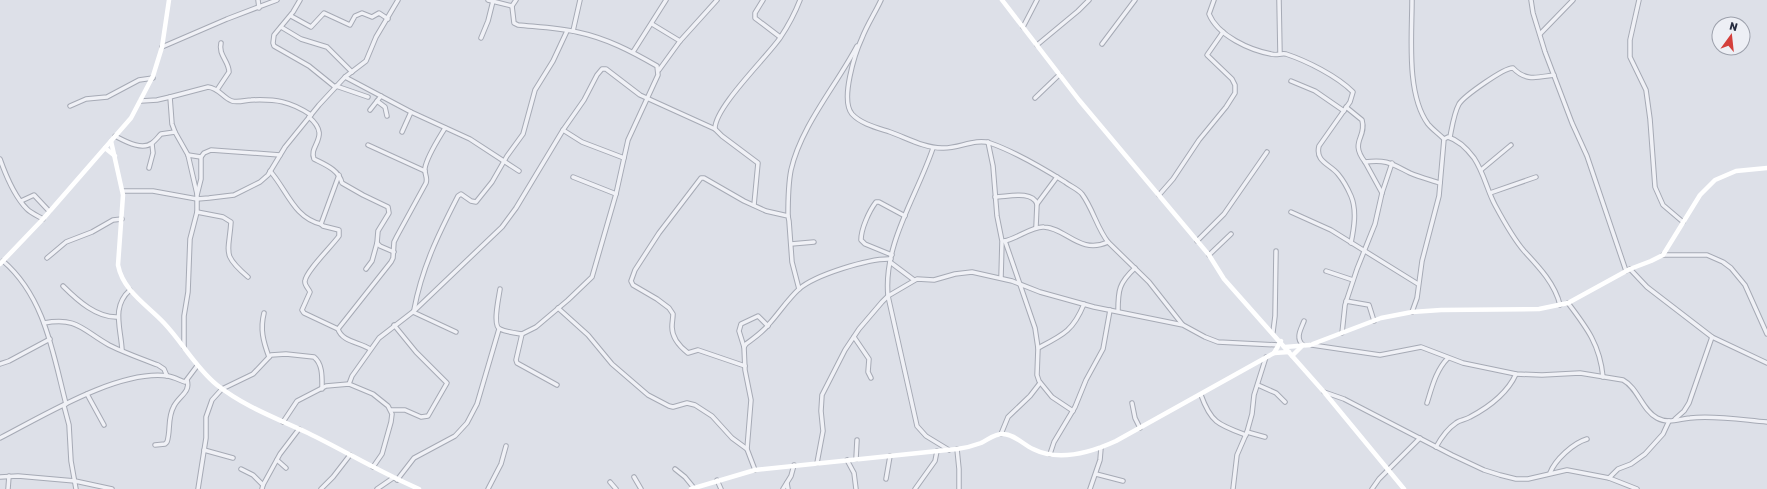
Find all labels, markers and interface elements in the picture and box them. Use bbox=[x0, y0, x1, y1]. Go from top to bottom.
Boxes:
north arrow bbox=[1711, 16, 1751, 56]
text: N bbox=[1728, 20, 1739, 34]

